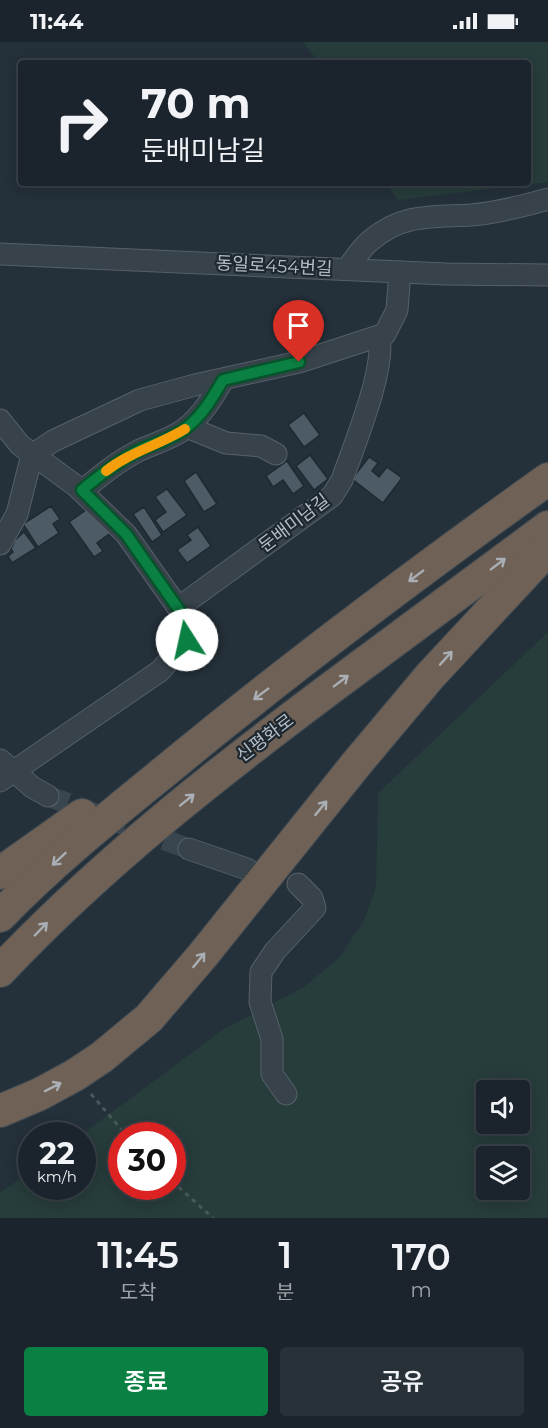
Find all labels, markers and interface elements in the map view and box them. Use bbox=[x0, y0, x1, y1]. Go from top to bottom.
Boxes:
text: 11:44 bbox=[30, 8, 83, 35]
text: 70 m bbox=[141, 77, 251, 129]
icon: right bbox=[42, 84, 120, 162]
text: 둔배미남길 bbox=[141, 134, 265, 167]
street label: 동일로454번길 bbox=[215, 252, 333, 280]
pin bbox=[273, 300, 324, 362]
icon: arrive bbox=[282, 309, 315, 342]
street label: 둔배미남길 bbox=[254, 489, 334, 557]
one-way arrow bbox=[489, 558, 505, 571]
one-way arrow bbox=[408, 569, 424, 582]
position arrow bbox=[155, 608, 219, 672]
one-way arrow bbox=[439, 651, 453, 666]
one-way arrow bbox=[333, 675, 349, 687]
one-way arrow bbox=[253, 687, 269, 700]
street label: 신평화로 bbox=[232, 709, 298, 767]
one-way arrow bbox=[179, 793, 195, 806]
one-way arrow bbox=[314, 800, 327, 816]
one-way arrow bbox=[51, 852, 66, 866]
one-way arrow bbox=[33, 921, 48, 936]
one-way arrow bbox=[192, 953, 206, 968]
map controls bbox=[476, 1080, 530, 1200]
button: sound bbox=[476, 1080, 530, 1134]
one-way arrow bbox=[44, 1081, 61, 1093]
speed limit sign: 30 bbox=[108, 1122, 186, 1200]
text: 22 bbox=[39, 1135, 75, 1172]
button: layers bbox=[476, 1146, 530, 1200]
text: km/h bbox=[37, 1167, 77, 1186]
text: 11:45 bbox=[97, 1233, 179, 1277]
text: 1 bbox=[278, 1233, 292, 1277]
text: 170 bbox=[392, 1235, 451, 1279]
text: m bbox=[411, 1278, 432, 1302]
text: 도착 bbox=[120, 1280, 156, 1304]
text: 분 bbox=[276, 1280, 294, 1304]
button: 종료 bbox=[24, 1347, 268, 1416]
button: 공유 bbox=[280, 1347, 524, 1416]

